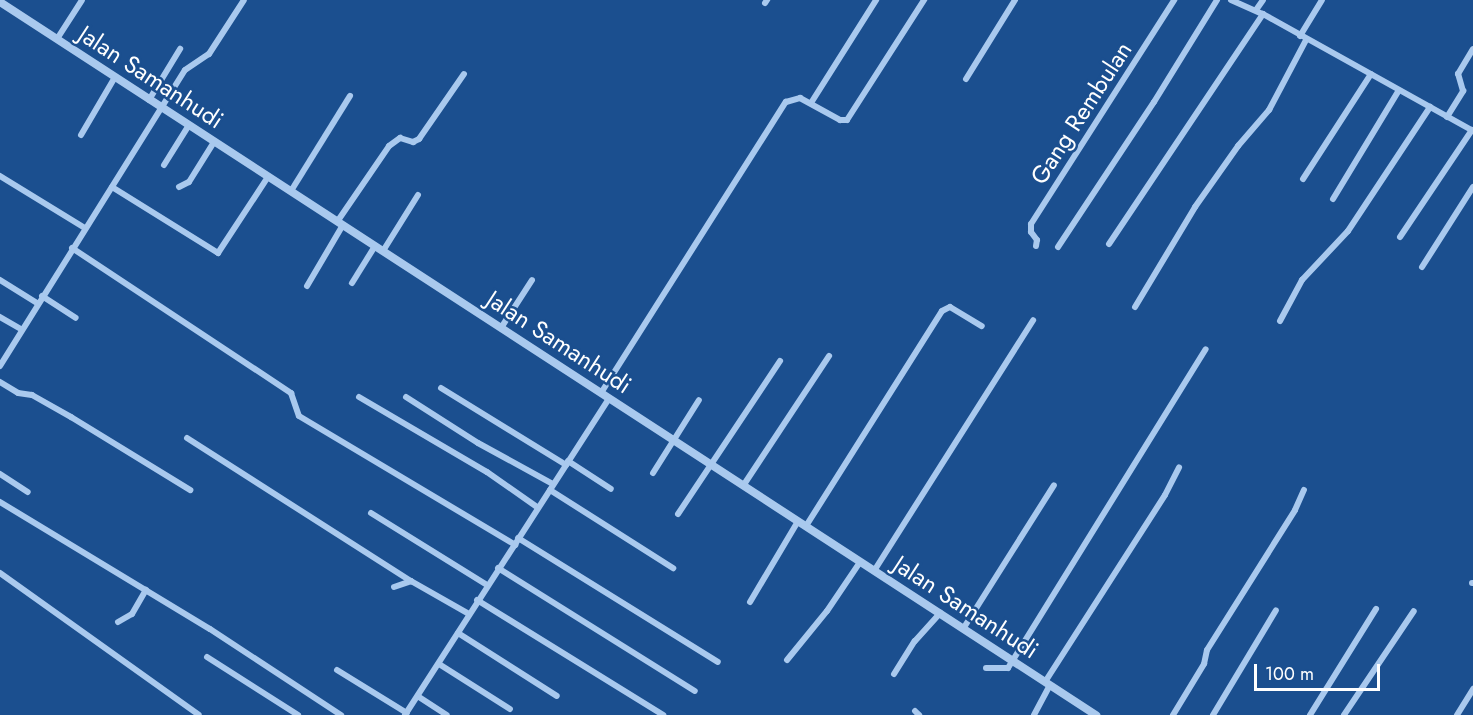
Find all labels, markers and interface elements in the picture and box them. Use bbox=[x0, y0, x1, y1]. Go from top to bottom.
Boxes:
street label: Jalan Samanhudi bbox=[73, 19, 229, 135]
street label: Gang Rembulan bbox=[1024, 36, 1138, 190]
street label: Jalan Samanhudi bbox=[481, 284, 637, 400]
street label: Jalan Samanhudi bbox=[888, 549, 1044, 665]
scale bar bbox=[1257, 652, 1383, 690]
text: 100 m bbox=[1265, 661, 1314, 687]

